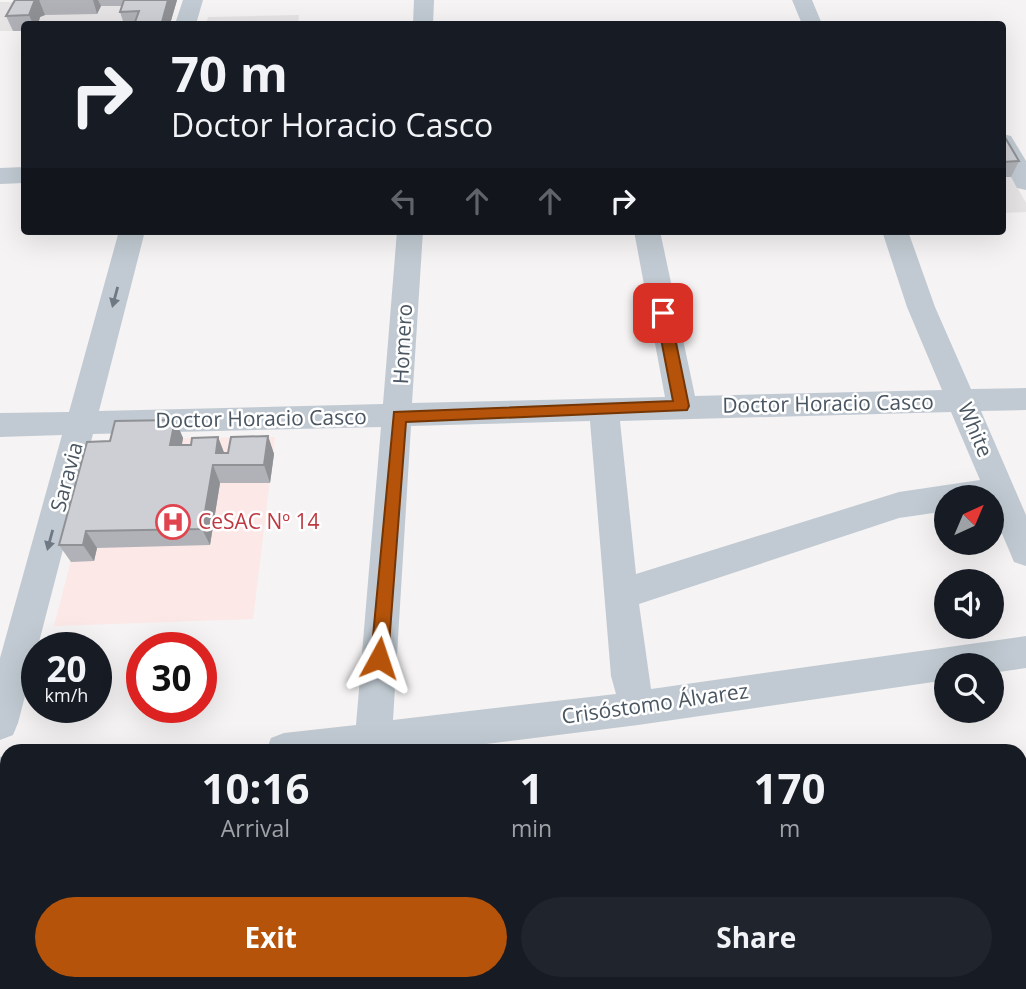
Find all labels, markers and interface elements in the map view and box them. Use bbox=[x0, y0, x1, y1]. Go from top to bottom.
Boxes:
text: 70 m bbox=[171, 40, 288, 106]
icon: right bbox=[56, 49, 147, 140]
text: Doctor Horacio Casco bbox=[171, 103, 493, 146]
icon: left bbox=[385, 182, 423, 220]
icon: ahead bbox=[458, 182, 496, 220]
icon: ahead bbox=[531, 182, 569, 220]
icon: right bbox=[604, 182, 642, 220]
pin bbox=[633, 283, 693, 343]
one-way arrow bbox=[109, 286, 120, 308]
icon: arrive bbox=[644, 294, 682, 332]
street label: Homero bbox=[386, 303, 418, 385]
street label: Doctor Horacio Casco bbox=[722, 387, 934, 419]
street label: White bbox=[952, 398, 1000, 461]
street label: Doctor Horacio Casco bbox=[155, 402, 367, 434]
street label: Saravia bbox=[43, 439, 89, 515]
north arrow bbox=[934, 485, 1004, 555]
map controls bbox=[934, 485, 1004, 723]
hospital icon: CeSAC Nº 14 bbox=[154, 503, 192, 541]
place label: CeSAC Nº 14 bbox=[198, 507, 320, 535]
one-way arrow bbox=[44, 530, 54, 551]
button: sound bbox=[934, 569, 1004, 639]
position arrow bbox=[342, 621, 416, 695]
speed limit sign: 30 bbox=[126, 632, 217, 723]
text: 20 bbox=[46, 645, 87, 692]
button: search bbox=[934, 653, 1004, 723]
street label: Crisóstomo Álvarez bbox=[560, 676, 750, 730]
text: km/h bbox=[45, 683, 88, 707]
text: 10:16 bbox=[201, 759, 309, 816]
text: 1 bbox=[519, 759, 544, 816]
text: 170 bbox=[754, 759, 826, 816]
text: Arrival bbox=[221, 812, 290, 844]
text: min bbox=[511, 812, 552, 844]
text: m bbox=[779, 812, 800, 844]
button: Exit bbox=[35, 897, 507, 977]
button: Share bbox=[521, 897, 992, 977]

